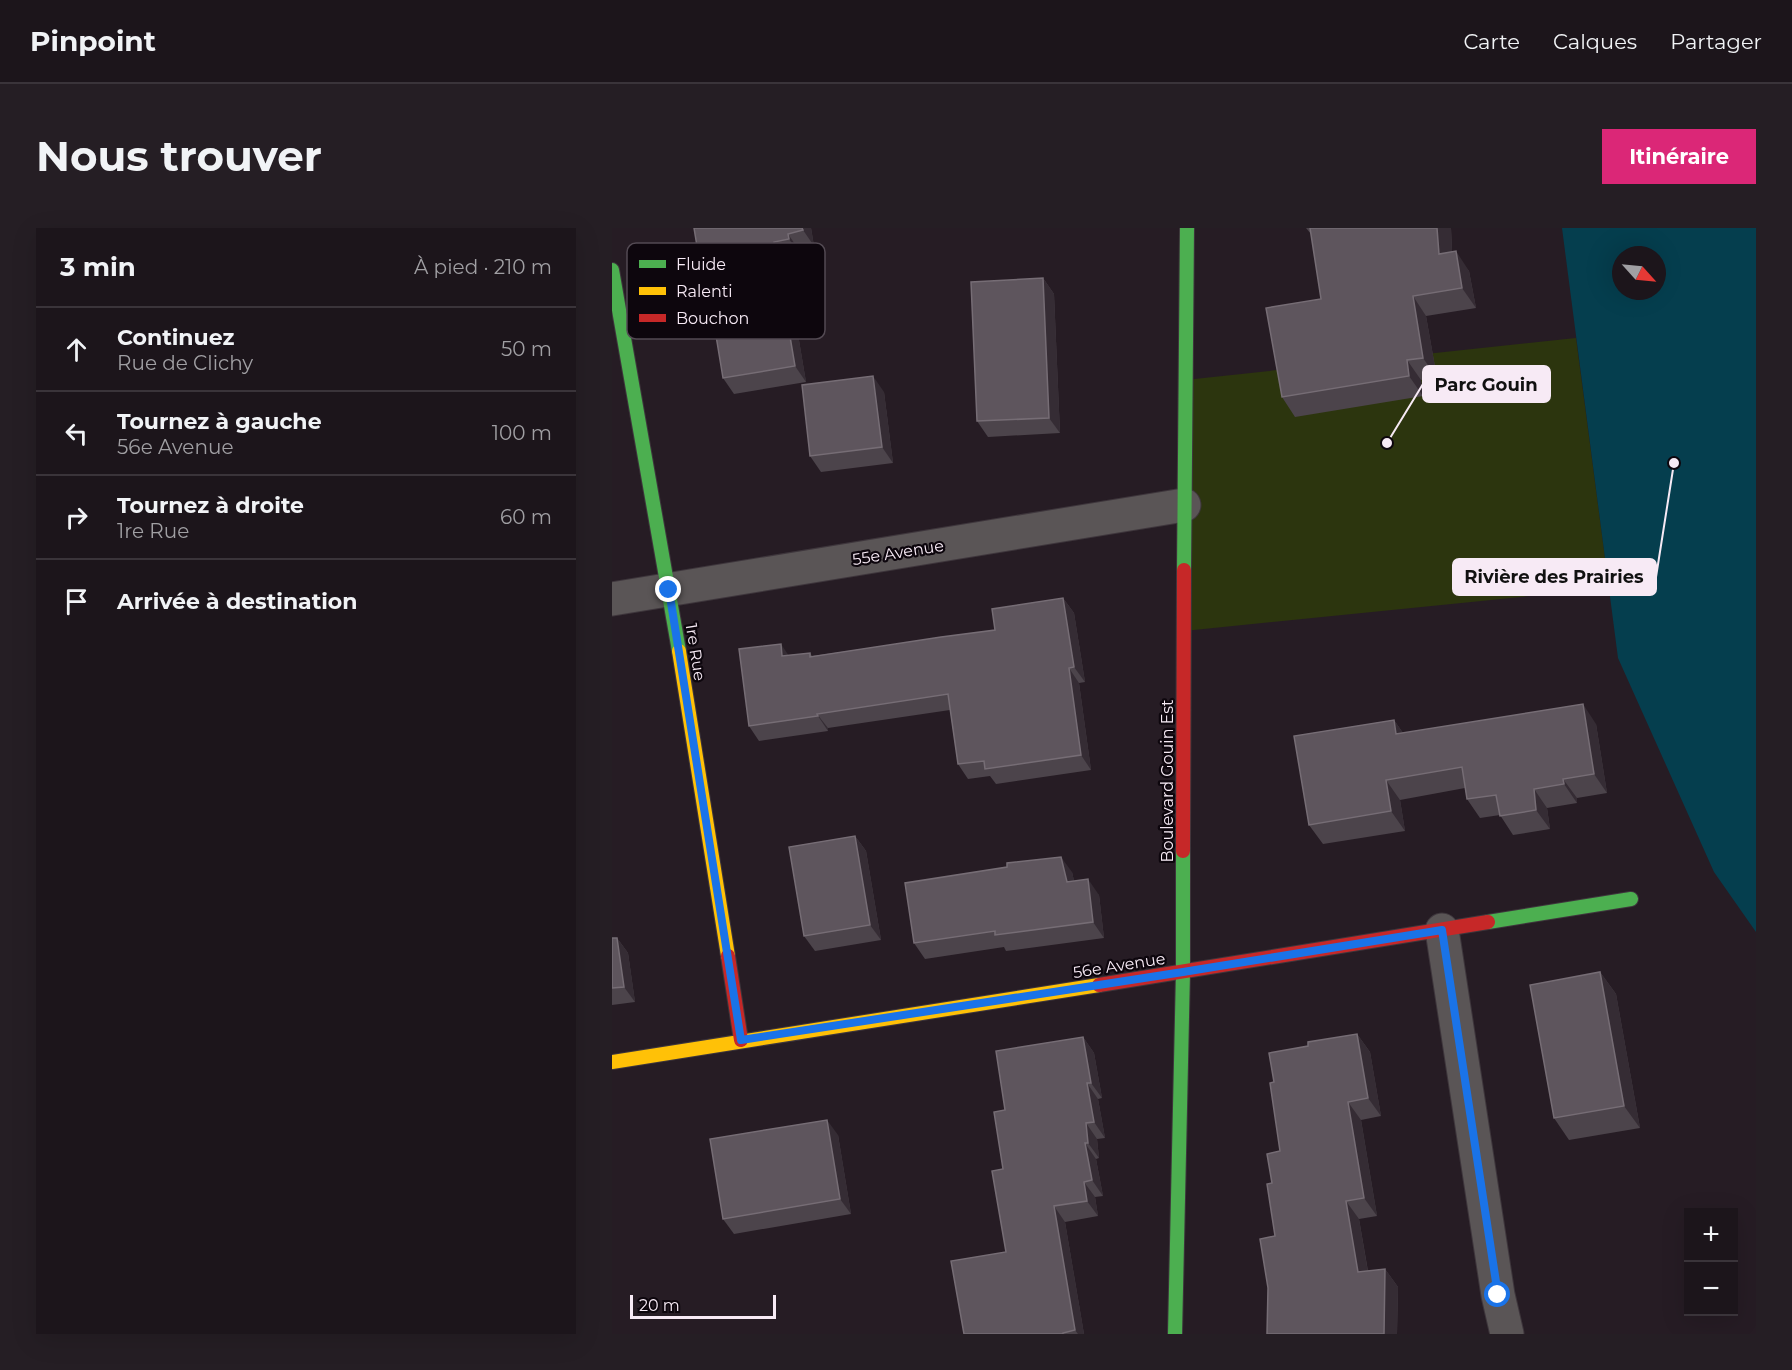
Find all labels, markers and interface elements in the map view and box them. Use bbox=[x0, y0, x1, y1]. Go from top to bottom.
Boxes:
text: Pinpoint bbox=[30, 24, 156, 58]
text: Carte bbox=[1463, 29, 1520, 54]
text: Calques bbox=[1553, 29, 1637, 54]
text: Partager bbox=[1670, 29, 1762, 54]
button: Itinéraire bbox=[1602, 129, 1756, 184]
text: Nous trouver bbox=[36, 130, 322, 182]
legend bbox=[627, 243, 825, 339]
north arrow bbox=[1612, 246, 1666, 300]
text: 3 min bbox=[60, 251, 136, 283]
text: À pied · 210 m bbox=[414, 255, 552, 279]
text: Fluide bbox=[676, 255, 726, 274]
text: Ralenti bbox=[676, 282, 733, 301]
text: Bouchon bbox=[676, 309, 749, 328]
text: Continuez bbox=[117, 324, 234, 351]
icon: ahead bbox=[60, 333, 93, 366]
text: 50 m bbox=[501, 337, 552, 361]
text: Rue de Clichy bbox=[117, 351, 253, 375]
callout: Parc Gouin bbox=[1423, 366, 1550, 402]
text: Parc Gouin bbox=[1434, 374, 1538, 396]
text: Tournez à gauche bbox=[117, 408, 322, 435]
icon: left bbox=[60, 417, 93, 450]
text: 100 m bbox=[492, 421, 552, 445]
text: 56e Avenue bbox=[117, 435, 233, 459]
text: Tournez à droite bbox=[117, 492, 304, 519]
icon: right bbox=[60, 501, 93, 534]
text: 60 m bbox=[500, 505, 552, 529]
text: 1re Rue bbox=[117, 519, 189, 543]
street label: 55e Avenue bbox=[851, 536, 945, 569]
callout: Rivière des Prairies bbox=[1453, 559, 1656, 595]
text: Rivière des Prairies bbox=[1464, 566, 1644, 588]
route end bbox=[655, 576, 681, 602]
icon: arrive bbox=[60, 585, 93, 618]
text: Arrivée à destination bbox=[117, 588, 357, 615]
street label: 1re Rue bbox=[682, 622, 709, 682]
street label: Boulevard Gouin Est bbox=[1158, 699, 1177, 863]
street label: 56e Avenue bbox=[1072, 949, 1167, 982]
map controls bbox=[1684, 1208, 1738, 1316]
button: + bbox=[1684, 1208, 1738, 1262]
button: − bbox=[1684, 1262, 1738, 1316]
route start bbox=[1484, 1281, 1510, 1307]
scale bar bbox=[630, 1292, 776, 1320]
text: 20 m bbox=[639, 1296, 680, 1315]

